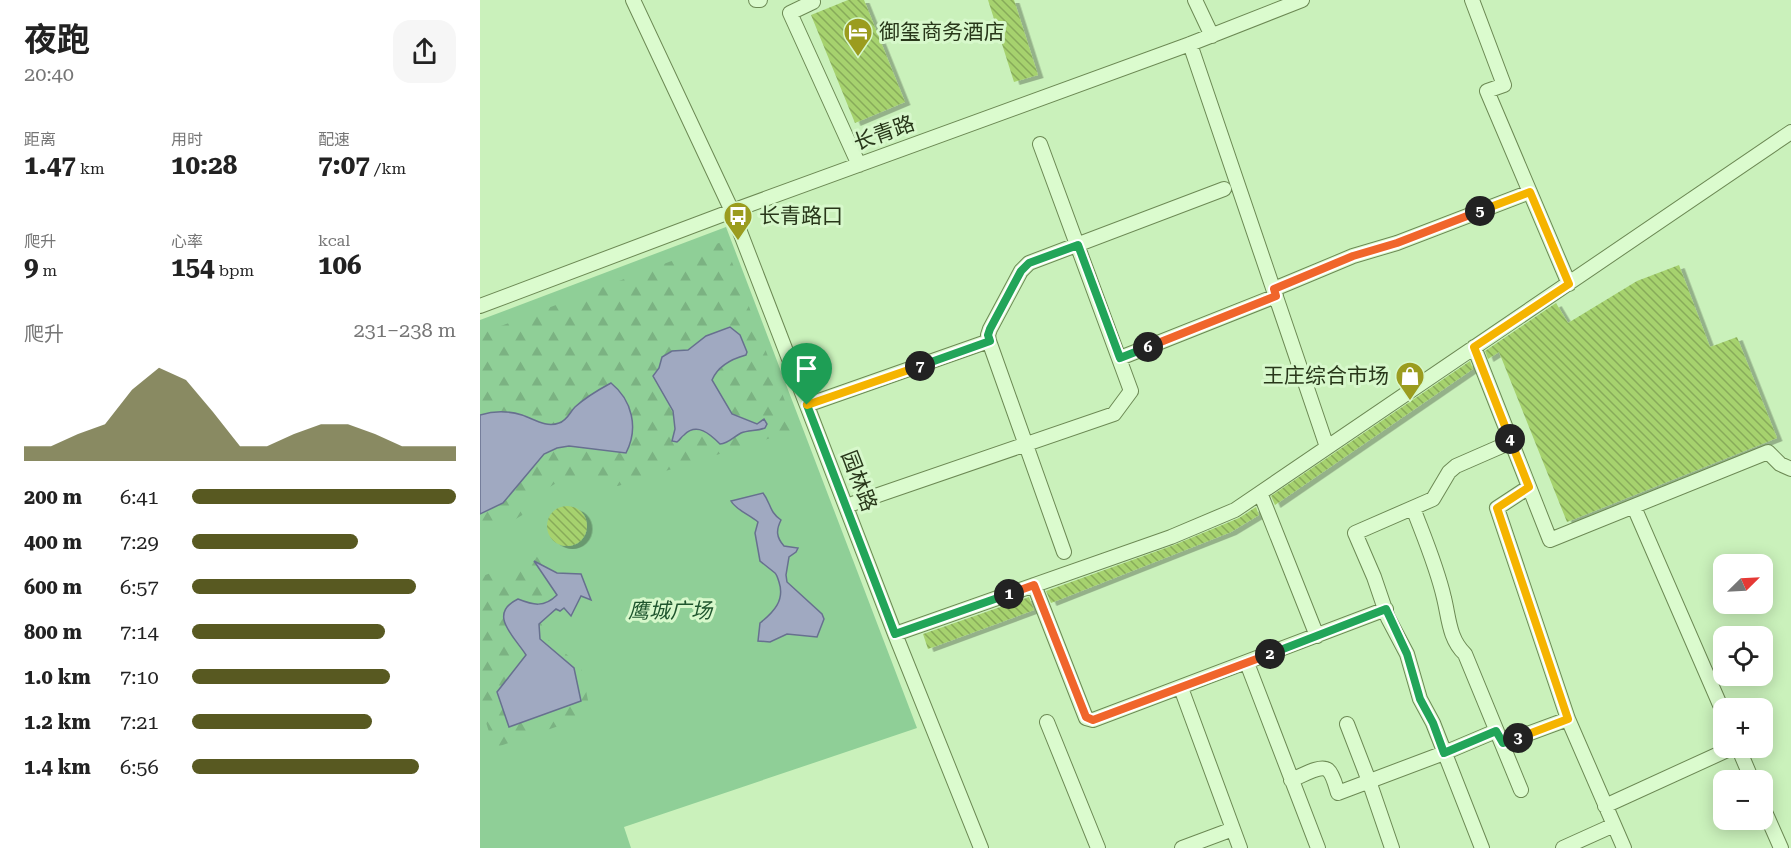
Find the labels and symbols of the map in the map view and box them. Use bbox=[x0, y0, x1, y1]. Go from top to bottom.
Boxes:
hotel icon: 御玺商务酒店 bbox=[842, 16, 874, 58]
place label: 御玺商务酒店 bbox=[879, 20, 1005, 44]
street label: 长青路 bbox=[850, 111, 918, 155]
pin: 5 bbox=[1465, 196, 1495, 226]
bus stop icon: 长青路口 bbox=[722, 200, 754, 242]
place label: 长青路口 bbox=[759, 204, 843, 228]
pin: 6 bbox=[1133, 332, 1163, 362]
pin bbox=[781, 343, 832, 405]
pin: 7 bbox=[905, 351, 935, 381]
shop icon: 王庄综合市场 bbox=[1394, 360, 1426, 402]
place label: 王庄综合市场 bbox=[1263, 364, 1389, 388]
pin: 4 bbox=[1495, 424, 1525, 454]
street label: 园林路 bbox=[837, 447, 881, 515]
north arrow bbox=[1713, 554, 1773, 614]
pin: 1 bbox=[994, 579, 1024, 609]
park label: 鹰城广场 bbox=[628, 599, 714, 623]
pin: 2 bbox=[1255, 639, 1285, 669]
pin: 3 bbox=[1503, 723, 1533, 753]

